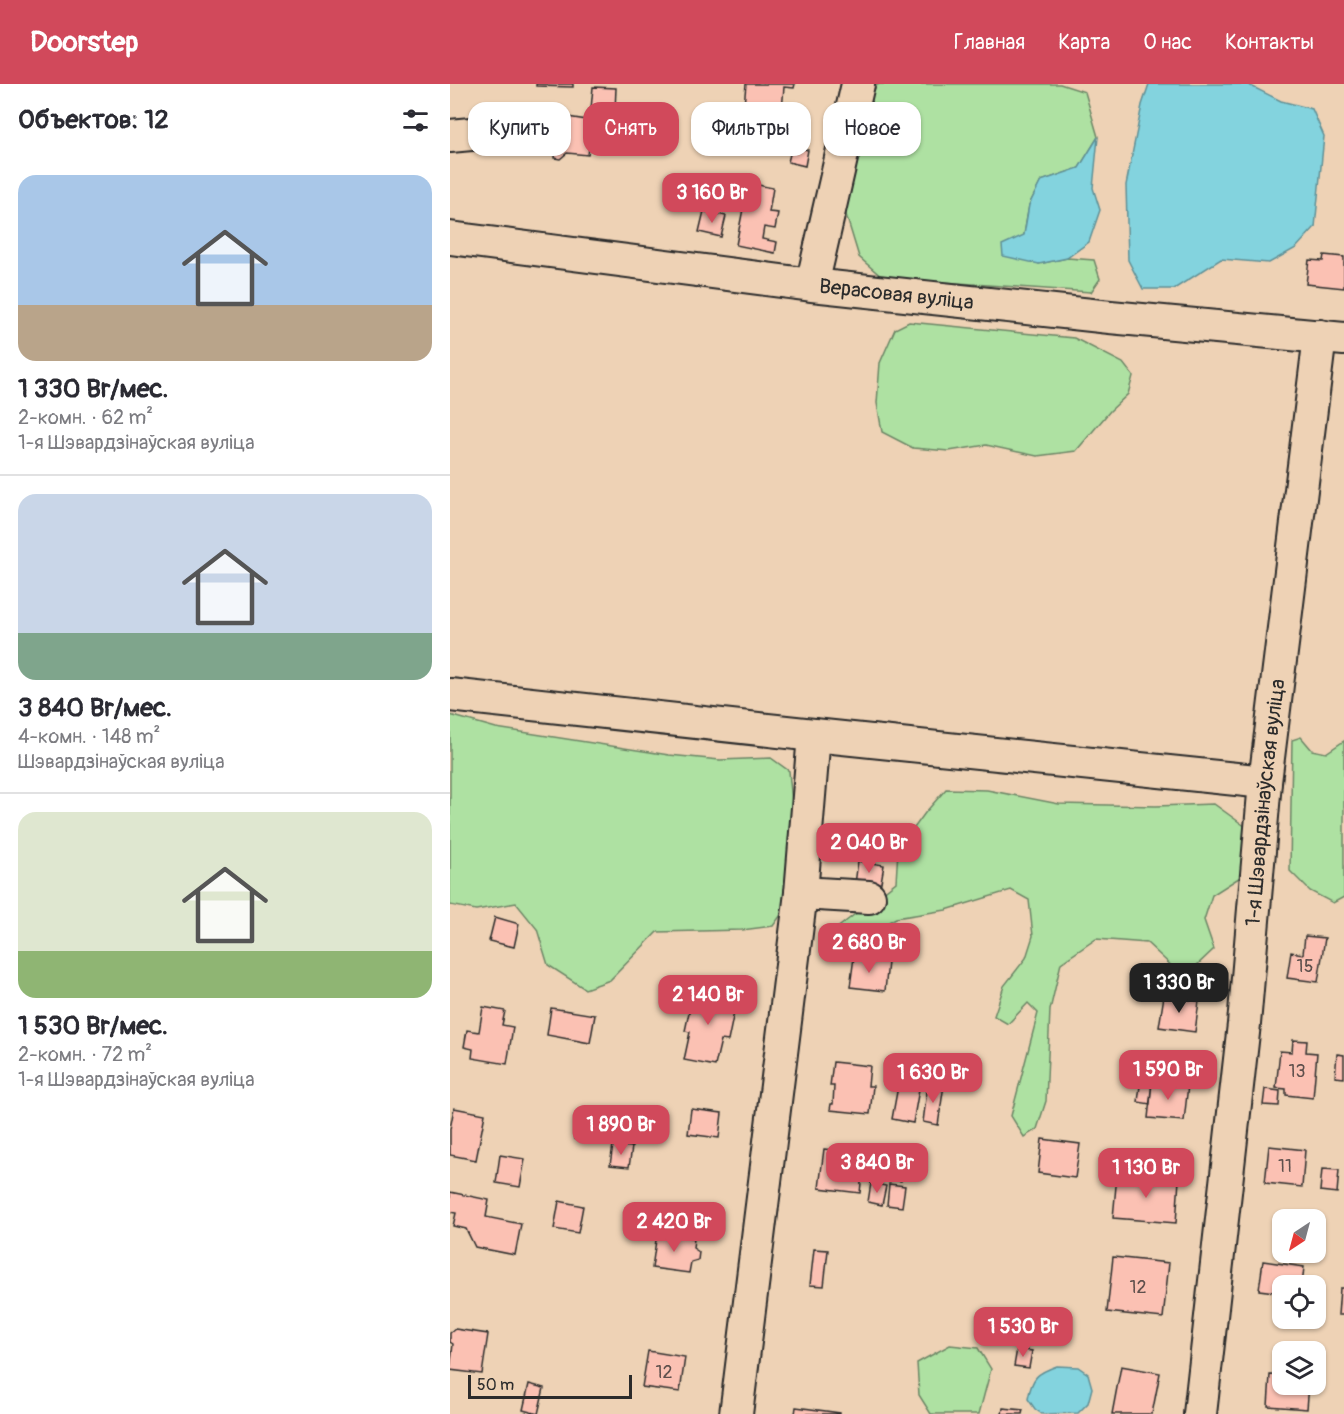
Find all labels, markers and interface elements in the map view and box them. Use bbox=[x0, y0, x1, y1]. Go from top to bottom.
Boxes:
text: Doorstep bbox=[30, 25, 138, 60]
text: Главная bbox=[954, 29, 1025, 56]
text: Карта bbox=[1058, 29, 1110, 56]
text: О нас bbox=[1143, 29, 1192, 56]
text: Контакты bbox=[1225, 29, 1314, 56]
chip: Купить bbox=[468, 102, 571, 156]
chip: Снять bbox=[583, 102, 679, 156]
chip: Фильтры bbox=[691, 102, 811, 156]
chip: Новое bbox=[823, 102, 921, 156]
text: Объектов: 12 bbox=[18, 104, 169, 136]
icon: filters bbox=[399, 104, 432, 137]
pin: 3 160 Br bbox=[650, 173, 774, 224]
text: 3 160 Br bbox=[676, 180, 748, 205]
icon: home bbox=[171, 214, 279, 322]
street label: Верасовая вуліца bbox=[818, 273, 975, 316]
text: 1 330 Br/мес. bbox=[18, 373, 168, 405]
text: 2-комн. · 62 m² bbox=[18, 405, 153, 430]
text: 1-я Шэвардзінаўская вуліца bbox=[18, 430, 255, 455]
icon: home bbox=[171, 533, 279, 641]
street label: 1-я Шэвардзінаўская вуліца bbox=[1240, 677, 1292, 927]
text: 3 840 Br/мес. bbox=[18, 692, 172, 724]
text: 4-комн. · 148 m² bbox=[18, 724, 160, 749]
text: Шэвардзінаўская вуліца bbox=[18, 749, 225, 774]
pin: 2 040 Br bbox=[807, 823, 931, 874]
text: 2 040 Br bbox=[830, 830, 908, 855]
icon: home bbox=[171, 851, 279, 959]
pin: 2 680 Br bbox=[807, 923, 931, 974]
text: 2 680 Br bbox=[832, 930, 906, 955]
house number: 15 bbox=[1297, 955, 1313, 978]
pin: 1 330 Br bbox=[1117, 963, 1241, 1014]
text: 1 330 Br bbox=[1144, 970, 1214, 995]
pin: 2 140 Br bbox=[646, 975, 770, 1026]
text: 2 140 Br bbox=[672, 982, 744, 1007]
text: 1 530 Br/мес. bbox=[18, 1010, 168, 1042]
text: 2-комн. · 72 m² bbox=[18, 1042, 152, 1067]
pin: 1 590 Br bbox=[1106, 1050, 1230, 1101]
pin: 1 630 Br bbox=[871, 1053, 995, 1104]
text: 1 590 Br bbox=[1133, 1057, 1203, 1082]
text: 1 630 Br bbox=[897, 1060, 969, 1085]
house number: 13 bbox=[1288, 1060, 1306, 1083]
text: 1-я Шэвардзінаўская вуліца bbox=[18, 1067, 255, 1092]
pin: 1 890 Br bbox=[559, 1105, 683, 1156]
text: 1 890 Br bbox=[587, 1112, 656, 1137]
pin: 3 840 Br bbox=[815, 1143, 939, 1194]
pin: 1 130 Br bbox=[1084, 1148, 1208, 1199]
text: 3 840 Br bbox=[840, 1150, 914, 1175]
text: 1 130 Br bbox=[1112, 1155, 1180, 1180]
house number: 11 bbox=[1278, 1155, 1292, 1178]
pin: 2 420 Br bbox=[612, 1202, 736, 1253]
text: 2 420 Br bbox=[637, 1209, 711, 1234]
north arrow bbox=[1272, 1209, 1326, 1263]
map controls bbox=[1272, 1209, 1326, 1395]
button: locate bbox=[1272, 1275, 1326, 1329]
house number: 12 bbox=[1129, 1276, 1147, 1299]
pin: 1 530 Br bbox=[961, 1307, 1085, 1358]
text: 1 530 Br bbox=[988, 1314, 1058, 1339]
button: layers bbox=[1272, 1341, 1326, 1395]
house number: 12 bbox=[655, 1361, 673, 1384]
scale bar bbox=[468, 1372, 632, 1400]
text: 50 m bbox=[477, 1375, 514, 1395]

